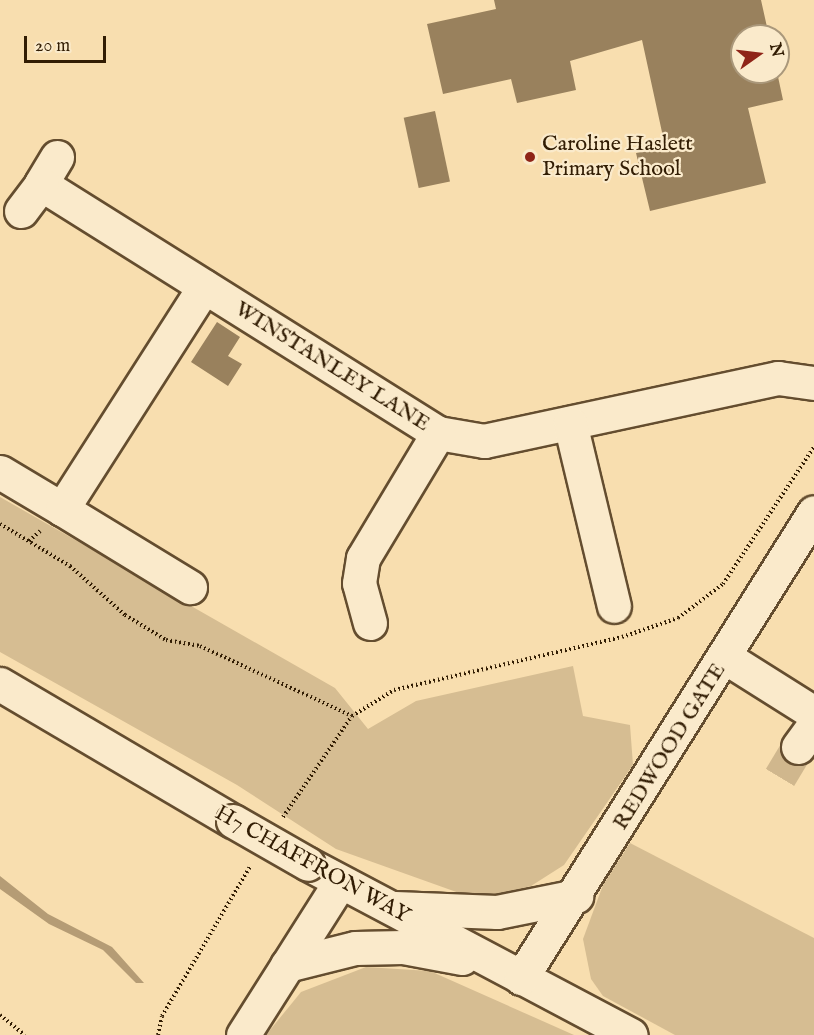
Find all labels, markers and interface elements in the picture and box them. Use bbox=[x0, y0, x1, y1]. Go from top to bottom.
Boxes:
scale bar bbox=[27, 24, 110, 62]
north arrow bbox=[730, 24, 790, 84]
text: 20 m bbox=[35, 35, 70, 58]
text: N bbox=[764, 41, 787, 59]
place label: Caroline Haslett Primary School bbox=[542, 131, 693, 182]
marker: Caroline Haslett Primary School bbox=[523, 150, 537, 164]
street label: WINSTANLEY LANE bbox=[230, 296, 434, 438]
street label: REDWOOD GATE bbox=[608, 659, 732, 835]
street label: H7 CHAFFRON WAY bbox=[210, 800, 414, 930]

